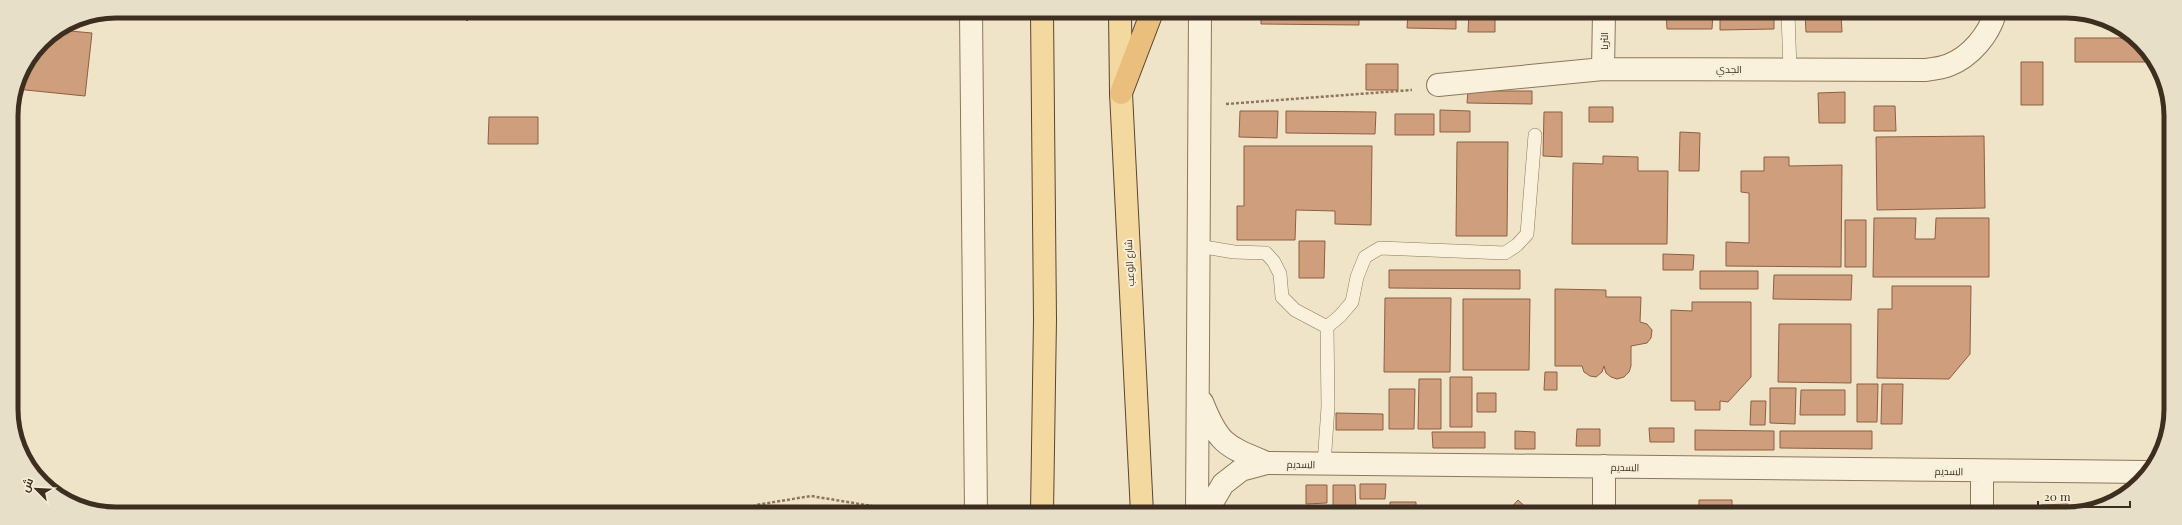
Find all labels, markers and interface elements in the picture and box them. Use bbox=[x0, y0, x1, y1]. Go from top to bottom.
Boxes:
street label: الثريا bbox=[1597, 32, 1611, 50]
street label: الجدي bbox=[1716, 62, 1742, 77]
street label: شارع الوعب bbox=[1121, 239, 1137, 287]
street label: السديم bbox=[1287, 457, 1315, 472]
street label: السديم bbox=[1611, 460, 1639, 475]
street label: السديم bbox=[1935, 464, 1963, 479]
north arrow bbox=[16, 469, 56, 509]
text: ش bbox=[17, 475, 36, 494]
scale bar bbox=[2038, 483, 2130, 509]
text: 20 m bbox=[2044, 488, 2071, 504]

